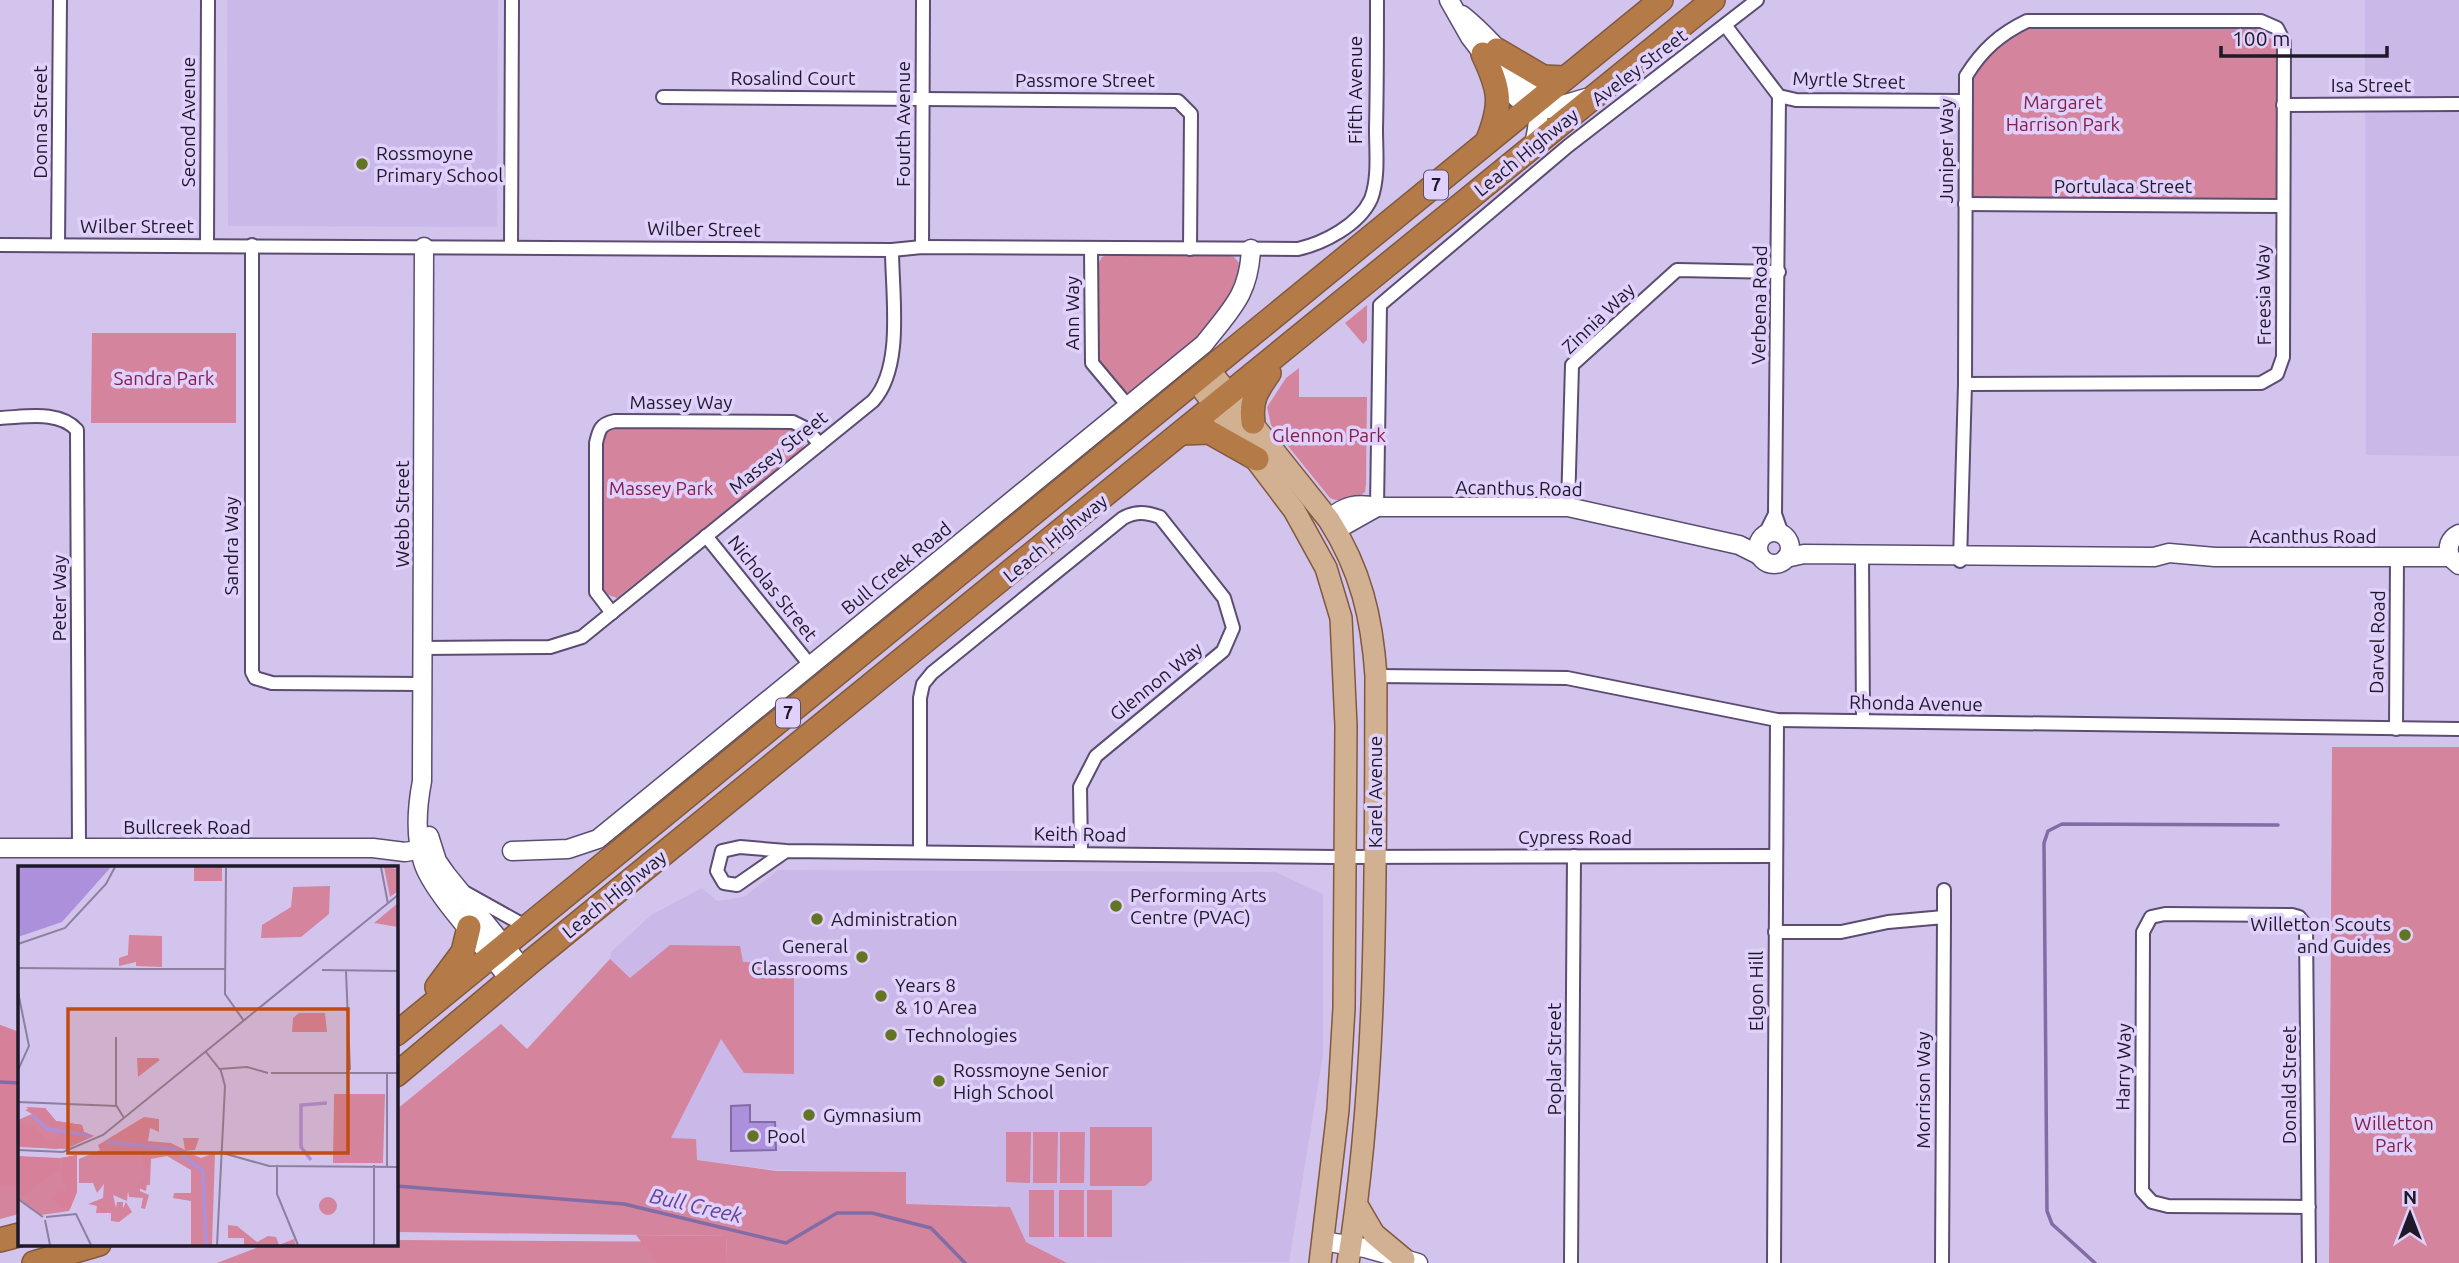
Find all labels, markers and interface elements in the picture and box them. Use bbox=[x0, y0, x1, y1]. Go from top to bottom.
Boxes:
scale bar bbox=[2221, 14, 2387, 58]
street label: Aveley Street bbox=[1587, 24, 1692, 110]
text: 100 m bbox=[2232, 26, 2290, 50]
street label: Fifth Avenue bbox=[1344, 36, 1366, 144]
street label: Second Avenue bbox=[177, 57, 199, 187]
street label: Fourth Avenue bbox=[892, 61, 914, 187]
street label: Donna Street bbox=[29, 65, 51, 179]
street label: Rosalind Court bbox=[730, 67, 856, 89]
street label: Myrtle Street bbox=[1792, 67, 1906, 93]
street label: Passmore Street bbox=[1015, 69, 1156, 91]
street label: Isa Street bbox=[2331, 74, 2412, 96]
park label: Margaret Harrison Park bbox=[2006, 91, 2121, 135]
street label: Juniper Way bbox=[1935, 99, 1957, 203]
street label: Leach Highway bbox=[1470, 103, 1582, 201]
place label: Rossmoyne Primary School bbox=[376, 142, 503, 186]
marker: Rossmoyne Primary School bbox=[354, 156, 370, 172]
road number: 7 bbox=[1424, 170, 1448, 200]
street label: Portulaca Street bbox=[2054, 175, 2193, 197]
street label: Wilber Street bbox=[80, 215, 194, 237]
street label: Wilber Street bbox=[647, 217, 762, 241]
street label: Freesia Way bbox=[2251, 244, 2275, 346]
street label: Verbena Road bbox=[1747, 245, 1771, 365]
street label: Ann Way bbox=[1061, 276, 1083, 350]
street label: Zinnia Way bbox=[1557, 278, 1639, 358]
park label: Sandra Park bbox=[114, 367, 215, 389]
street label: Massey Way bbox=[630, 391, 732, 413]
street label: Massey Street bbox=[725, 405, 832, 498]
park label: Glennon Park bbox=[1272, 424, 1386, 446]
street label: Webb Street bbox=[391, 460, 413, 568]
street label: Acanthus Road bbox=[1455, 476, 1583, 500]
park label: Massey Park bbox=[609, 477, 714, 499]
street label: Leach Highway bbox=[999, 489, 1111, 587]
street label: Sandra Way bbox=[220, 496, 242, 596]
street label: Bull Creek Road bbox=[837, 517, 955, 619]
street label: Acanthus Road bbox=[2249, 525, 2377, 547]
street label: Nicholas Street bbox=[724, 531, 823, 646]
street label: Peter Way bbox=[48, 554, 70, 642]
street label: Darvel Road bbox=[2365, 590, 2389, 694]
street label: Glennon Way bbox=[1105, 637, 1207, 725]
street label: Rhonda Avenue bbox=[1849, 691, 1983, 715]
road number: 7 bbox=[776, 698, 800, 728]
street label: Karel Avenue bbox=[1364, 736, 1386, 848]
street label: Bullcreek Road bbox=[123, 816, 251, 838]
street label: Keith Road bbox=[1033, 822, 1127, 846]
street label: Cypress Road bbox=[1518, 826, 1632, 848]
street label: Leach Highway bbox=[558, 845, 670, 943]
inset map bbox=[18, 866, 397, 1246]
place label: Performing Arts Centre (PVAC) bbox=[1130, 884, 1267, 928]
marker: Performing Arts Centre (PVAC) bbox=[1108, 898, 1124, 914]
place label: Administration bbox=[831, 908, 958, 930]
marker: Administration bbox=[809, 911, 825, 927]
place label: Willetton Scouts and Guides bbox=[2250, 913, 2391, 957]
marker: Willetton Scouts and Guides bbox=[2397, 927, 2413, 943]
place label: General Classrooms bbox=[751, 935, 848, 979]
marker: General Classrooms bbox=[854, 949, 870, 965]
street label: Elgon Hill bbox=[1745, 951, 1767, 1031]
place label: Years 8 & 10 Area bbox=[895, 974, 977, 1018]
marker: Years 8 & 10 Area bbox=[873, 988, 889, 1004]
street label: Poplar Street bbox=[1543, 1002, 1565, 1115]
street label: Harry Way bbox=[2111, 1023, 2135, 1111]
place label: Technologies bbox=[905, 1024, 1017, 1046]
street label: Donald Street bbox=[2278, 1025, 2300, 1144]
marker: Technologies bbox=[883, 1027, 899, 1043]
street label: Morrison Way bbox=[1912, 1031, 1934, 1149]
place label: Rossmoyne Senior High School bbox=[953, 1059, 1109, 1103]
marker: Rossmoyne Senior High School bbox=[931, 1073, 947, 1089]
place label: Gymnasium bbox=[823, 1104, 922, 1126]
marker: Gymnasium bbox=[801, 1107, 817, 1123]
park label: Willetton Park bbox=[2354, 1112, 2434, 1156]
place label: Pool bbox=[767, 1125, 805, 1147]
marker: Pool bbox=[745, 1128, 761, 1144]
north arrow bbox=[2375, 1179, 2445, 1249]
water label: Bull Creek bbox=[648, 1183, 745, 1227]
text: N bbox=[2403, 1186, 2417, 1208]

